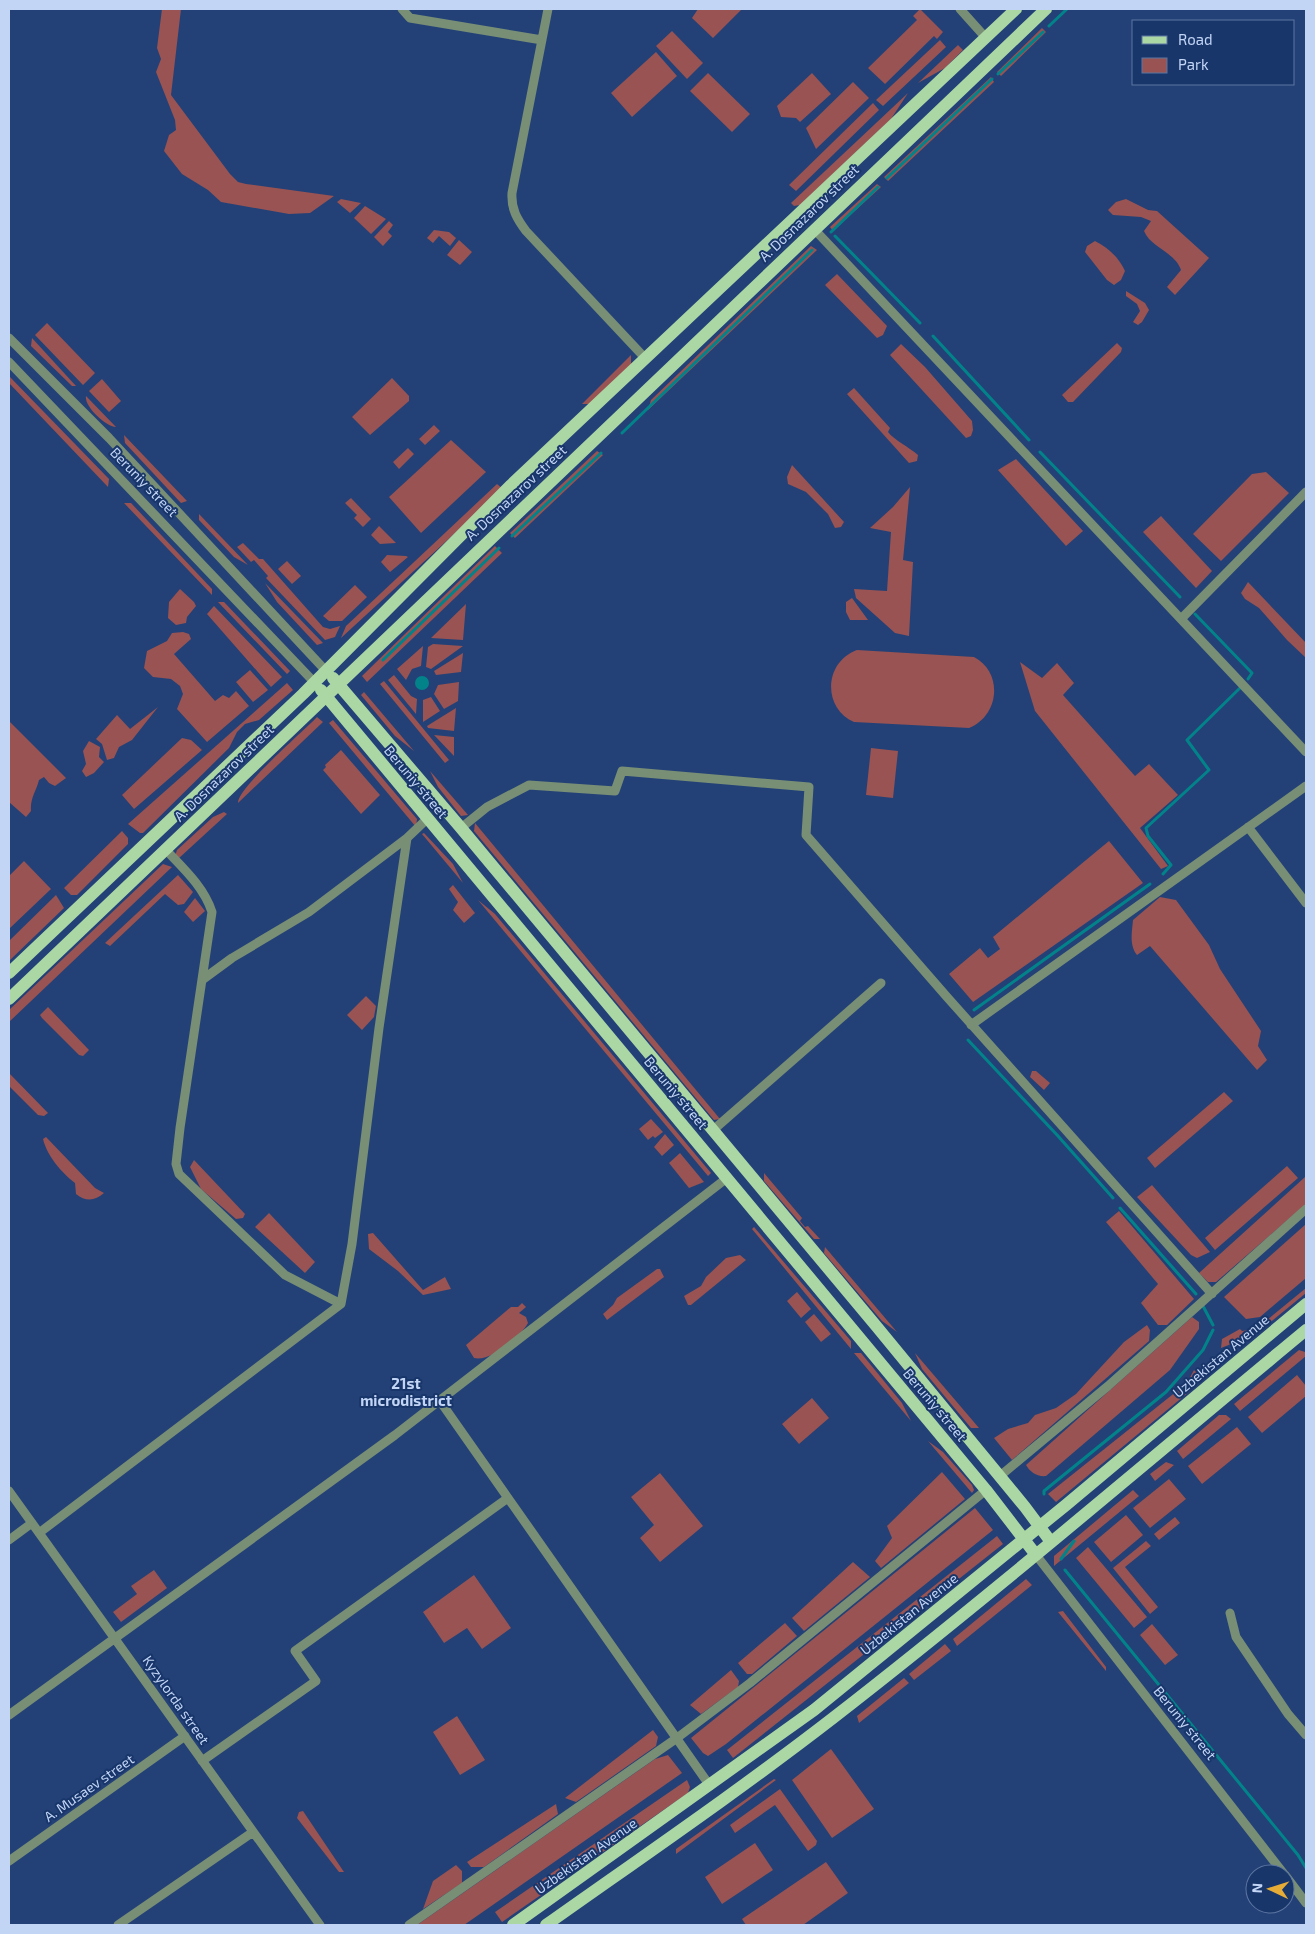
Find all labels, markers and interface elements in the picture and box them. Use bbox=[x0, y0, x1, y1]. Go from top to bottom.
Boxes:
legend bbox=[1132, 20, 1295, 85]
text: Road bbox=[1178, 30, 1213, 48]
text: Park bbox=[1178, 55, 1209, 73]
street label: A. Dosnazarov street bbox=[755, 161, 862, 265]
street label: A. Dosnazarov street bbox=[462, 441, 570, 544]
street label: Beruniy street bbox=[107, 443, 182, 520]
street label: A. Dosnazarov street bbox=[170, 721, 277, 825]
street label: Beruniy street bbox=[381, 742, 452, 822]
street label: Beruniy street bbox=[641, 1053, 712, 1133]
street label: Uzbekistan Avenue bbox=[1169, 1310, 1272, 1401]
street label: Beruniy street bbox=[900, 1365, 971, 1445]
district label: 21st microdistrict bbox=[360, 1374, 452, 1409]
street label: Uzbekistan Avenue bbox=[857, 1569, 961, 1658]
street label: Kyzylorda street bbox=[139, 1652, 213, 1747]
street label: Beruniy street bbox=[1151, 1682, 1220, 1763]
street label: A. Musaev street bbox=[40, 1750, 137, 1825]
street label: Uzbekistan Avenue bbox=[531, 1814, 640, 1897]
north arrow bbox=[1245, 1864, 1295, 1914]
text: N bbox=[1248, 1882, 1265, 1894]

